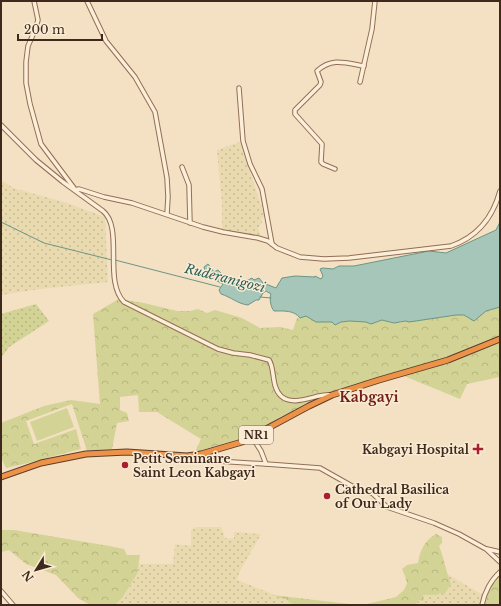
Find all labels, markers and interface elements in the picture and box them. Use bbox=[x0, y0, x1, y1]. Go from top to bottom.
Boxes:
scale bar bbox=[18, 16, 102, 42]
text: 200 m bbox=[24, 22, 65, 37]
water label: Ruderanigozi bbox=[182, 260, 267, 296]
district label: Kabgayi bbox=[339, 388, 399, 406]
road number: NR1 bbox=[239, 426, 273, 444]
place label: Kabgayi Hospital bbox=[362, 442, 470, 457]
marker: Kabgayi Hospital bbox=[472, 443, 484, 455]
place label: Petit Seminaire Saint Leon Kabgayi bbox=[133, 451, 256, 480]
marker: Petit Seminaire Saint Leon Kabgayi bbox=[120, 460, 130, 470]
place label: Cathedral Basilica of Our Lady bbox=[335, 482, 449, 511]
marker: Cathedral Basilica of Our Lady bbox=[322, 491, 332, 501]
north arrow bbox=[16, 550, 56, 590]
text: N bbox=[19, 567, 37, 584]

